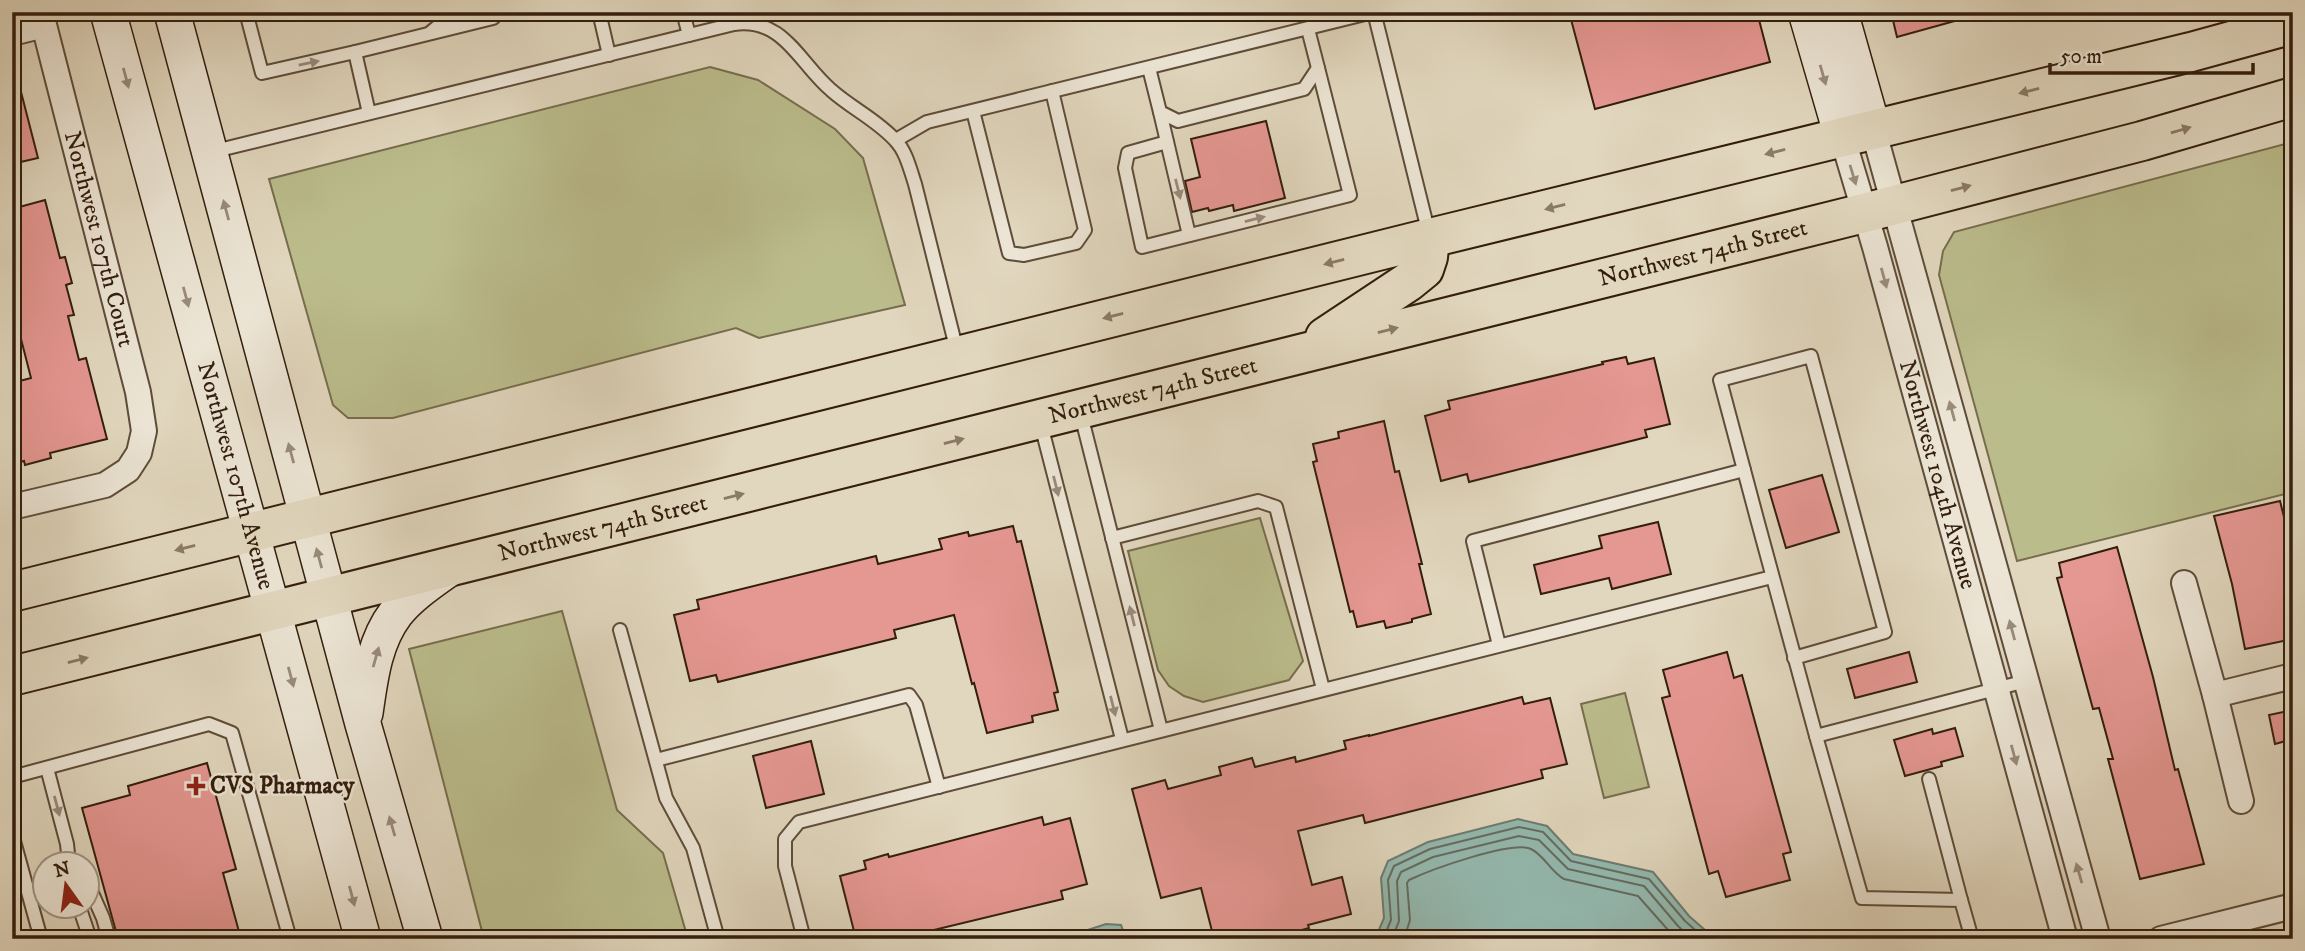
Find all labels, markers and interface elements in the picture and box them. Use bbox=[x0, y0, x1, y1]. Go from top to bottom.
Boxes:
scale bar bbox=[2050, 32, 2252, 76]
text: 50 m bbox=[2060, 44, 2102, 70]
one-way arrow bbox=[298, 57, 320, 68]
one-way arrow bbox=[1819, 64, 1829, 85]
one-way arrow bbox=[121, 68, 131, 89]
one-way arrow bbox=[2018, 86, 2040, 97]
one-way arrow bbox=[2170, 124, 2191, 134]
street label: Northwest 107th Court bbox=[57, 128, 141, 350]
one-way arrow bbox=[1764, 147, 1786, 158]
one-way arrow bbox=[1849, 164, 1859, 185]
one-way arrow bbox=[1173, 178, 1184, 200]
one-way arrow bbox=[1950, 182, 1971, 192]
one-way arrow bbox=[220, 199, 231, 221]
one-way arrow bbox=[1543, 202, 1565, 213]
one-way arrow bbox=[1245, 213, 1267, 224]
street label: Northwest 74th Street bbox=[1595, 213, 1811, 294]
one-way arrow bbox=[1323, 257, 1345, 268]
one-way arrow bbox=[1879, 268, 1889, 289]
one-way arrow bbox=[181, 287, 192, 309]
one-way arrow bbox=[1102, 311, 1124, 322]
one-way arrow bbox=[1378, 325, 1400, 336]
street label: Northwest 74th Street bbox=[1045, 350, 1261, 431]
street label: Northwest 104th Avenue bbox=[1892, 357, 1983, 593]
street label: Northwest 107th Avenue bbox=[190, 359, 281, 593]
one-way arrow bbox=[1946, 400, 1956, 421]
one-way arrow bbox=[943, 435, 965, 446]
one-way arrow bbox=[285, 442, 296, 464]
one-way arrow bbox=[1052, 476, 1062, 497]
street label: Northwest 74th Street bbox=[495, 488, 711, 569]
one-way arrow bbox=[723, 490, 745, 501]
one-way arrow bbox=[174, 543, 196, 554]
one-way arrow bbox=[313, 547, 324, 569]
one-way arrow bbox=[1126, 605, 1137, 627]
one-way arrow bbox=[2006, 619, 2017, 641]
one-way arrow bbox=[371, 645, 382, 667]
one-way arrow bbox=[68, 654, 90, 665]
one-way arrow bbox=[286, 666, 297, 688]
one-way arrow bbox=[1108, 695, 1119, 717]
one-way arrow bbox=[2010, 744, 2020, 765]
place label: CVS Pharmacy bbox=[210, 771, 355, 801]
marker: CVS Pharmacy bbox=[188, 778, 204, 794]
one-way arrow bbox=[52, 795, 63, 817]
one-way arrow bbox=[387, 815, 397, 836]
north arrow bbox=[32, 850, 102, 920]
text: N bbox=[52, 857, 73, 883]
one-way arrow bbox=[2074, 862, 2084, 883]
one-way arrow bbox=[347, 886, 357, 907]

